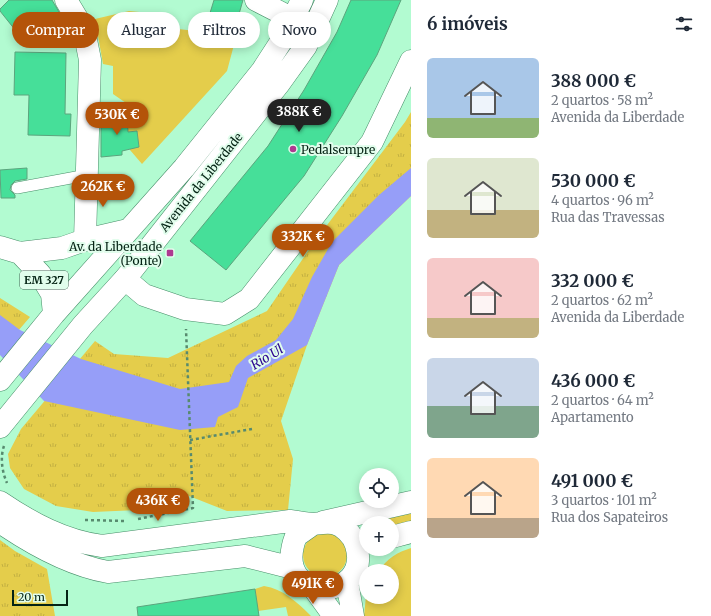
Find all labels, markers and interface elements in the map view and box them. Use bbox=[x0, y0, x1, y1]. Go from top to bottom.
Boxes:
chip: Comprar bbox=[12, 12, 99, 48]
chip: Alugar bbox=[107, 12, 180, 48]
chip: Filtros bbox=[188, 12, 260, 48]
chip: Novo bbox=[268, 12, 331, 48]
text: 6 imóveis bbox=[427, 13, 508, 35]
icon: filters bbox=[673, 13, 695, 35]
text: 388 000 € bbox=[551, 70, 636, 92]
icon: home bbox=[459, 74, 507, 122]
text: 2 quartos · 58 m² bbox=[551, 92, 653, 109]
pin: 388K € bbox=[266, 99, 332, 133]
pin: 530K € bbox=[84, 102, 150, 136]
text: 388K € bbox=[276, 103, 322, 120]
text: 530K € bbox=[94, 106, 140, 123]
text: Avenida da Liberdade bbox=[551, 109, 684, 126]
street label: Avenida da Liberdade bbox=[156, 129, 246, 235]
place label: Pedalsempre bbox=[301, 142, 375, 157]
marker: Pedalsempre bbox=[288, 144, 298, 154]
text: 530 000 € bbox=[551, 170, 636, 192]
pin: 262K € bbox=[70, 174, 136, 208]
icon: home bbox=[459, 174, 507, 222]
text: 262K € bbox=[81, 178, 126, 195]
text: 4 quartos · 96 m² bbox=[551, 192, 654, 209]
text: Rua das Travessas bbox=[551, 209, 665, 226]
pin: 332K € bbox=[270, 224, 336, 258]
text: 332K € bbox=[281, 228, 325, 245]
place label: Av. da Liberdade (Ponte) bbox=[68, 239, 162, 268]
marker: Av. da Liberdade (Ponte) bbox=[165, 248, 175, 258]
text: 332 000 € bbox=[551, 270, 634, 292]
road number: EM 327 bbox=[20, 271, 68, 289]
icon: home bbox=[459, 274, 507, 322]
text: 2 quartos · 62 m² bbox=[551, 292, 653, 309]
text: Avenida da Liberdade bbox=[551, 309, 684, 326]
water label: Rio Ul bbox=[248, 341, 287, 373]
text: 436 000 € bbox=[551, 370, 635, 392]
icon: home bbox=[459, 374, 507, 422]
text: 2 quartos · 64 m² bbox=[551, 392, 654, 409]
text: Apartamento bbox=[551, 409, 634, 426]
map controls bbox=[359, 468, 399, 604]
button: locate bbox=[359, 468, 399, 508]
text: 491 000 € bbox=[551, 470, 633, 492]
icon: home bbox=[459, 474, 507, 522]
pin: 436K € bbox=[125, 488, 191, 522]
text: 436K € bbox=[136, 492, 180, 509]
text: 3 quartos · 101 m² bbox=[551, 492, 657, 509]
text: Rua dos Sapateiros bbox=[551, 509, 668, 526]
button: + bbox=[359, 516, 399, 556]
button: − bbox=[359, 564, 399, 604]
pin: 491K € bbox=[280, 571, 346, 605]
text: 491K € bbox=[291, 575, 335, 592]
scale bar bbox=[12, 588, 68, 607]
text: 20 m bbox=[18, 590, 45, 604]

